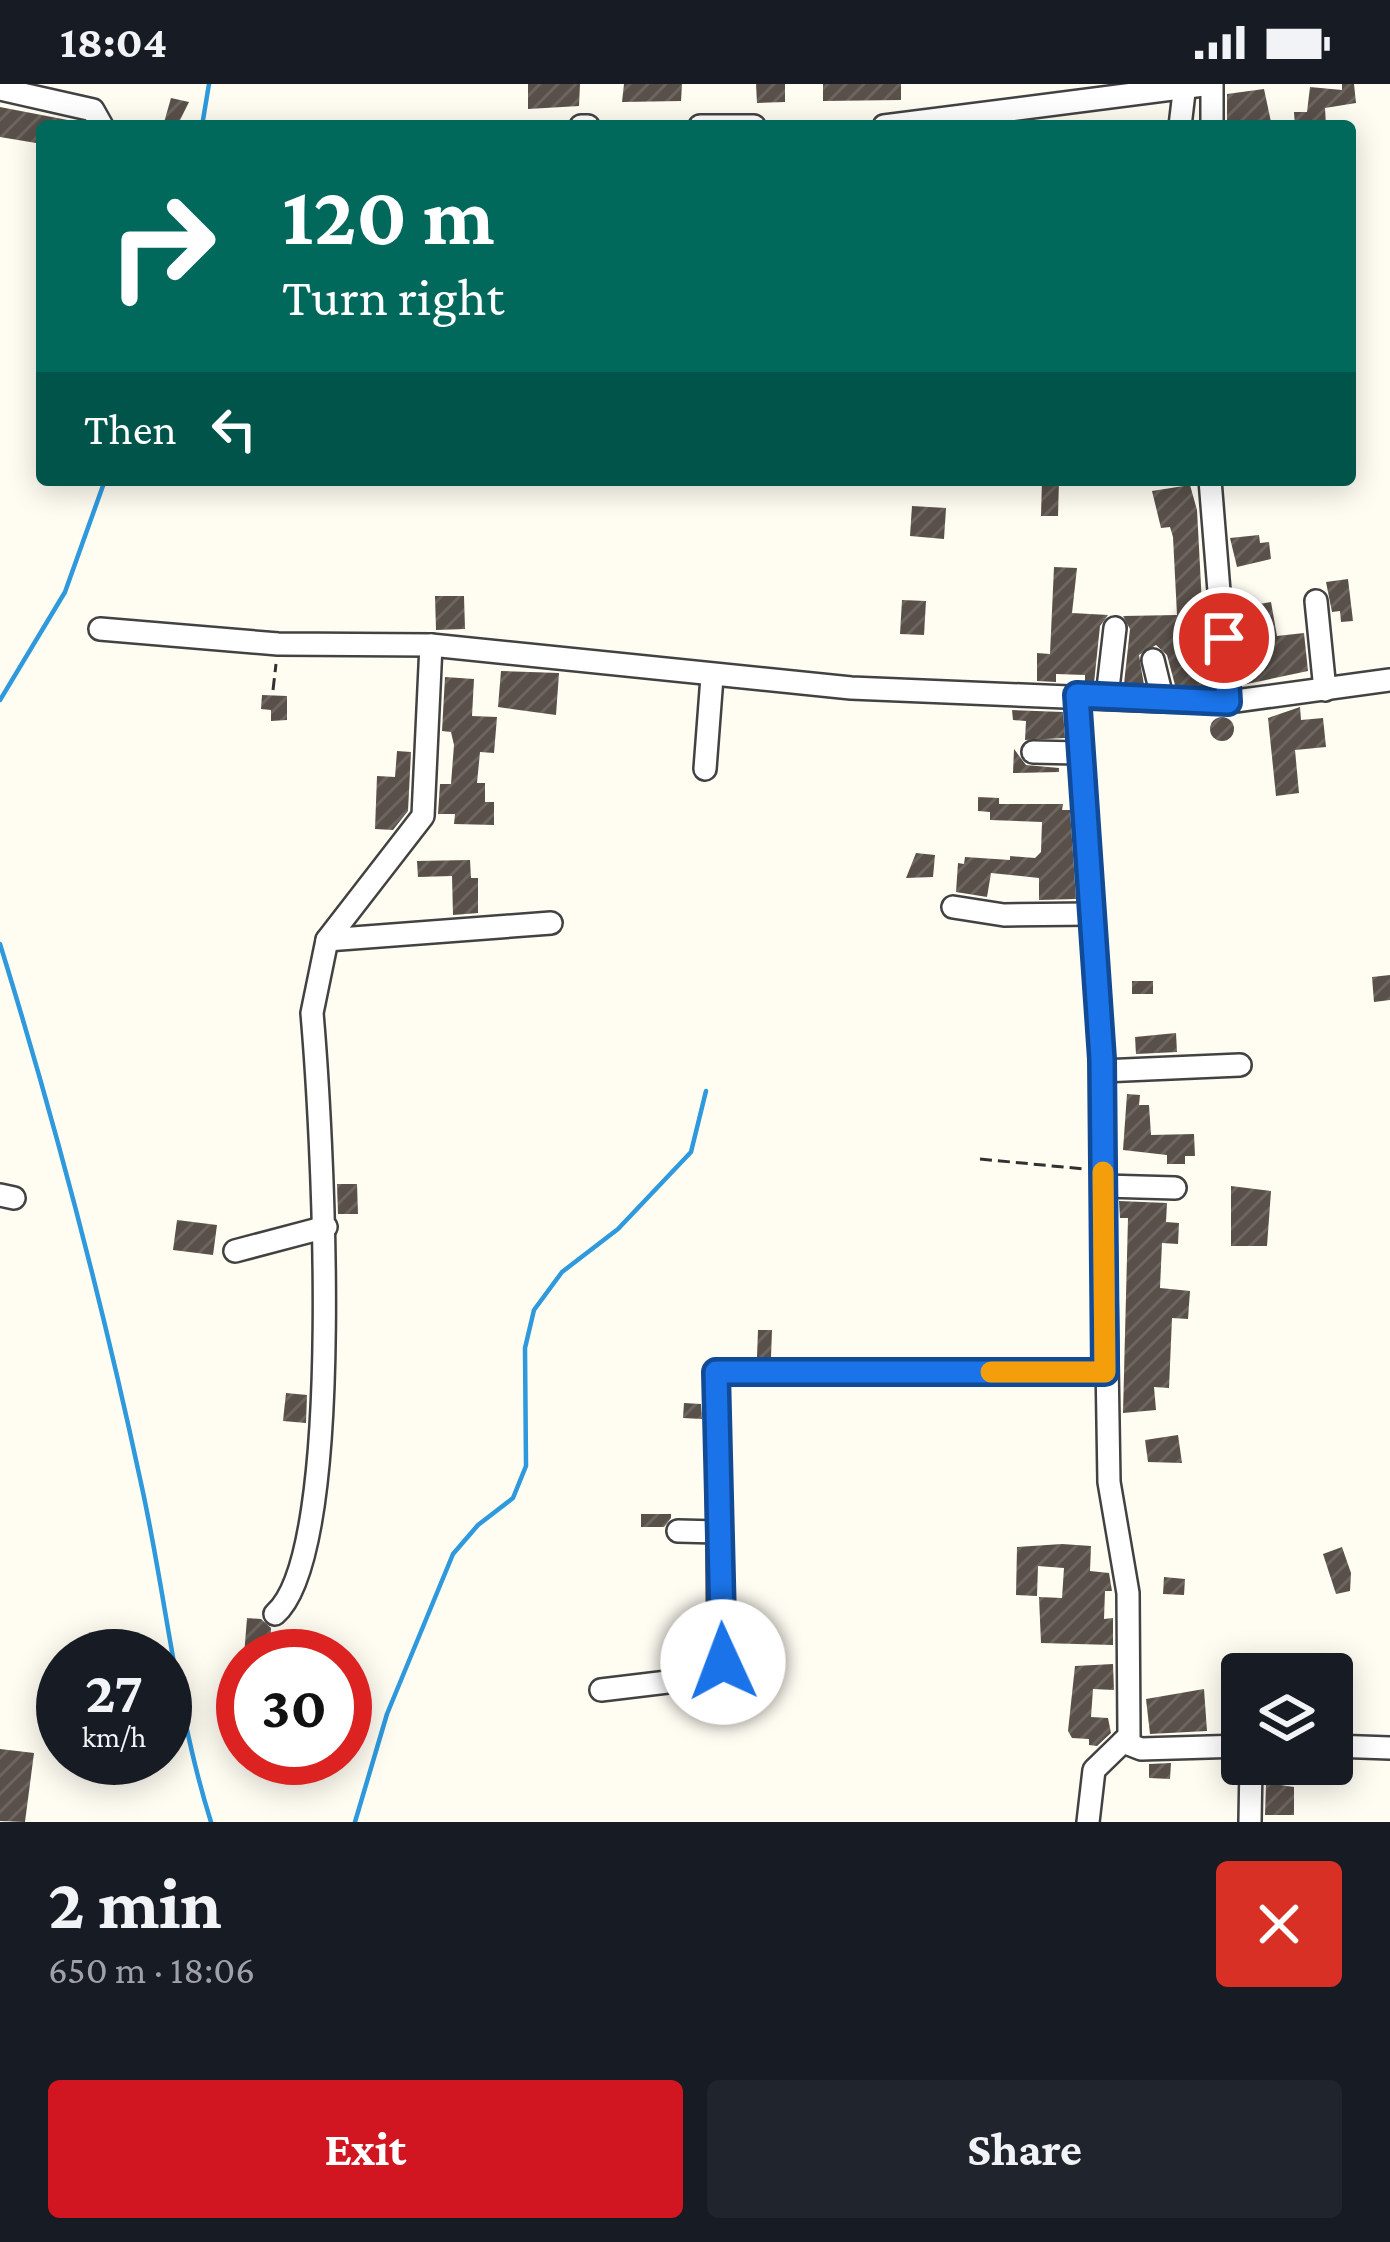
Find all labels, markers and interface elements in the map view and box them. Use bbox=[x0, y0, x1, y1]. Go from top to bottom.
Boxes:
text: 18:04 bbox=[60, 17, 167, 67]
icon: right bbox=[84, 168, 240, 324]
text: 120 m bbox=[282, 169, 495, 262]
text: Turn right bbox=[282, 267, 504, 327]
icon: left bbox=[201, 396, 267, 462]
text: Then bbox=[84, 404, 177, 454]
pin bbox=[1173, 587, 1275, 689]
icon: arrive bbox=[1191, 605, 1257, 671]
position arrow bbox=[660, 1599, 786, 1725]
speed limit sign: 30 bbox=[216, 1629, 372, 1785]
map controls bbox=[1221, 1653, 1353, 1785]
button: layers bbox=[1221, 1653, 1353, 1785]
text: 27 bbox=[85, 1658, 143, 1725]
text: km/h bbox=[82, 1720, 146, 1753]
button: close bbox=[1216, 1861, 1342, 1987]
text: 2 min bbox=[48, 1863, 222, 1943]
text: 650 m · 18:06 bbox=[48, 1948, 255, 1991]
button: Exit bbox=[48, 2080, 683, 2218]
button: Share bbox=[707, 2080, 1342, 2218]

